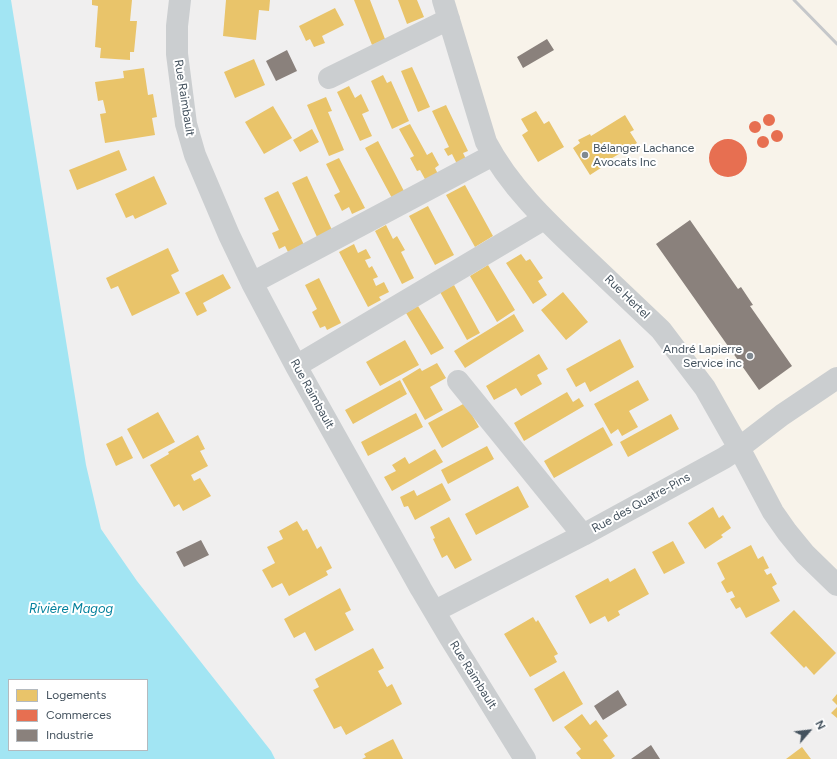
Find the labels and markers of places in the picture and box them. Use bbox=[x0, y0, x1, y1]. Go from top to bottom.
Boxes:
place label: Bélanger Lachance Avocats Inc bbox=[593, 141, 694, 169]
marker: Bélanger Lachance Avocats Inc bbox=[580, 150, 590, 160]
place label: André Lapierre Service inc bbox=[663, 342, 742, 370]
marker: André Lapierre Service inc bbox=[745, 351, 755, 361]

